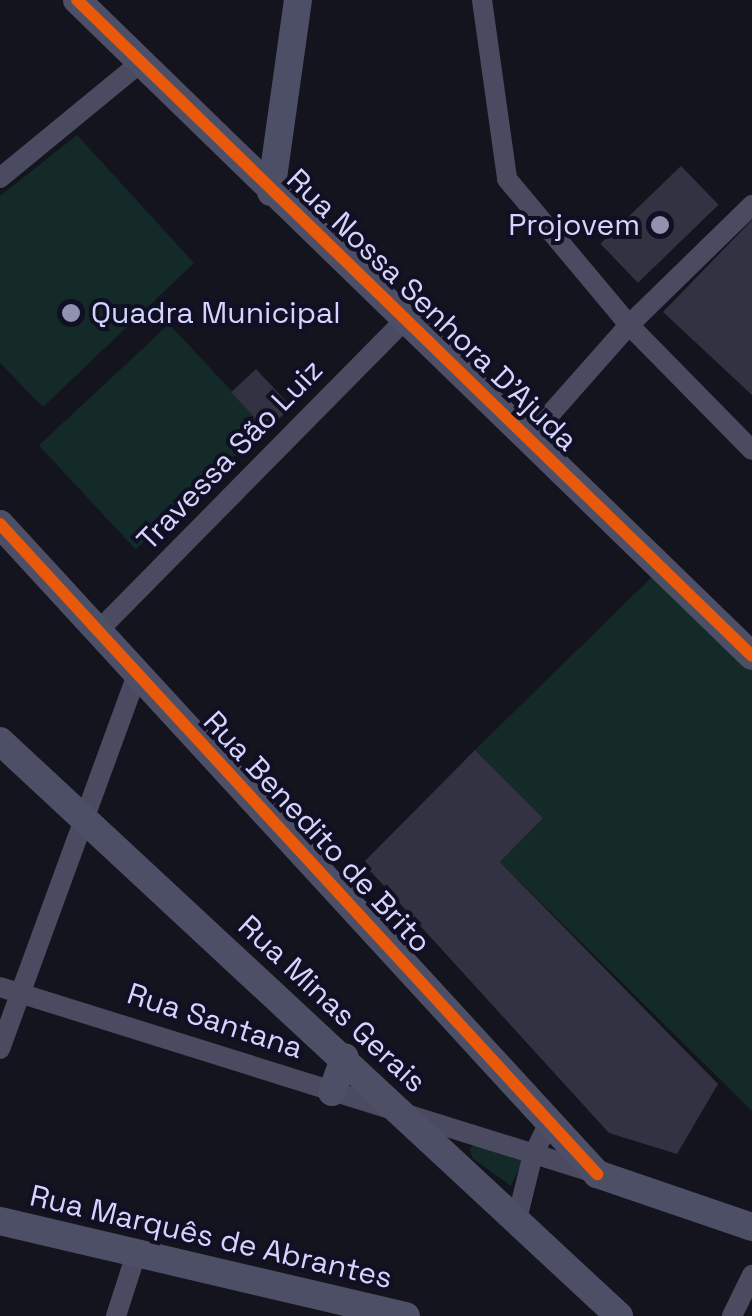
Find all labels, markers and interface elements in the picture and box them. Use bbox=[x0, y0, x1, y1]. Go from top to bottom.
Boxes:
street label: Rua Nossa Senhora D'Ajuda bbox=[279, 162, 585, 458]
place label: Projovem bbox=[508, 207, 640, 243]
marker: Projovem bbox=[649, 214, 671, 236]
place label: Quadra Municipal bbox=[91, 295, 341, 331]
marker: Quadra Municipal bbox=[60, 302, 82, 324]
street label: Travessa São Luiz bbox=[130, 352, 330, 558]
street label: Rua Benedito de Brito bbox=[196, 704, 438, 960]
street label: Rua Minas Gerais bbox=[231, 908, 433, 1100]
street label: Rua Santana bbox=[123, 976, 307, 1066]
street label: Rua Marquês de Abrantes bbox=[26, 1178, 396, 1296]

